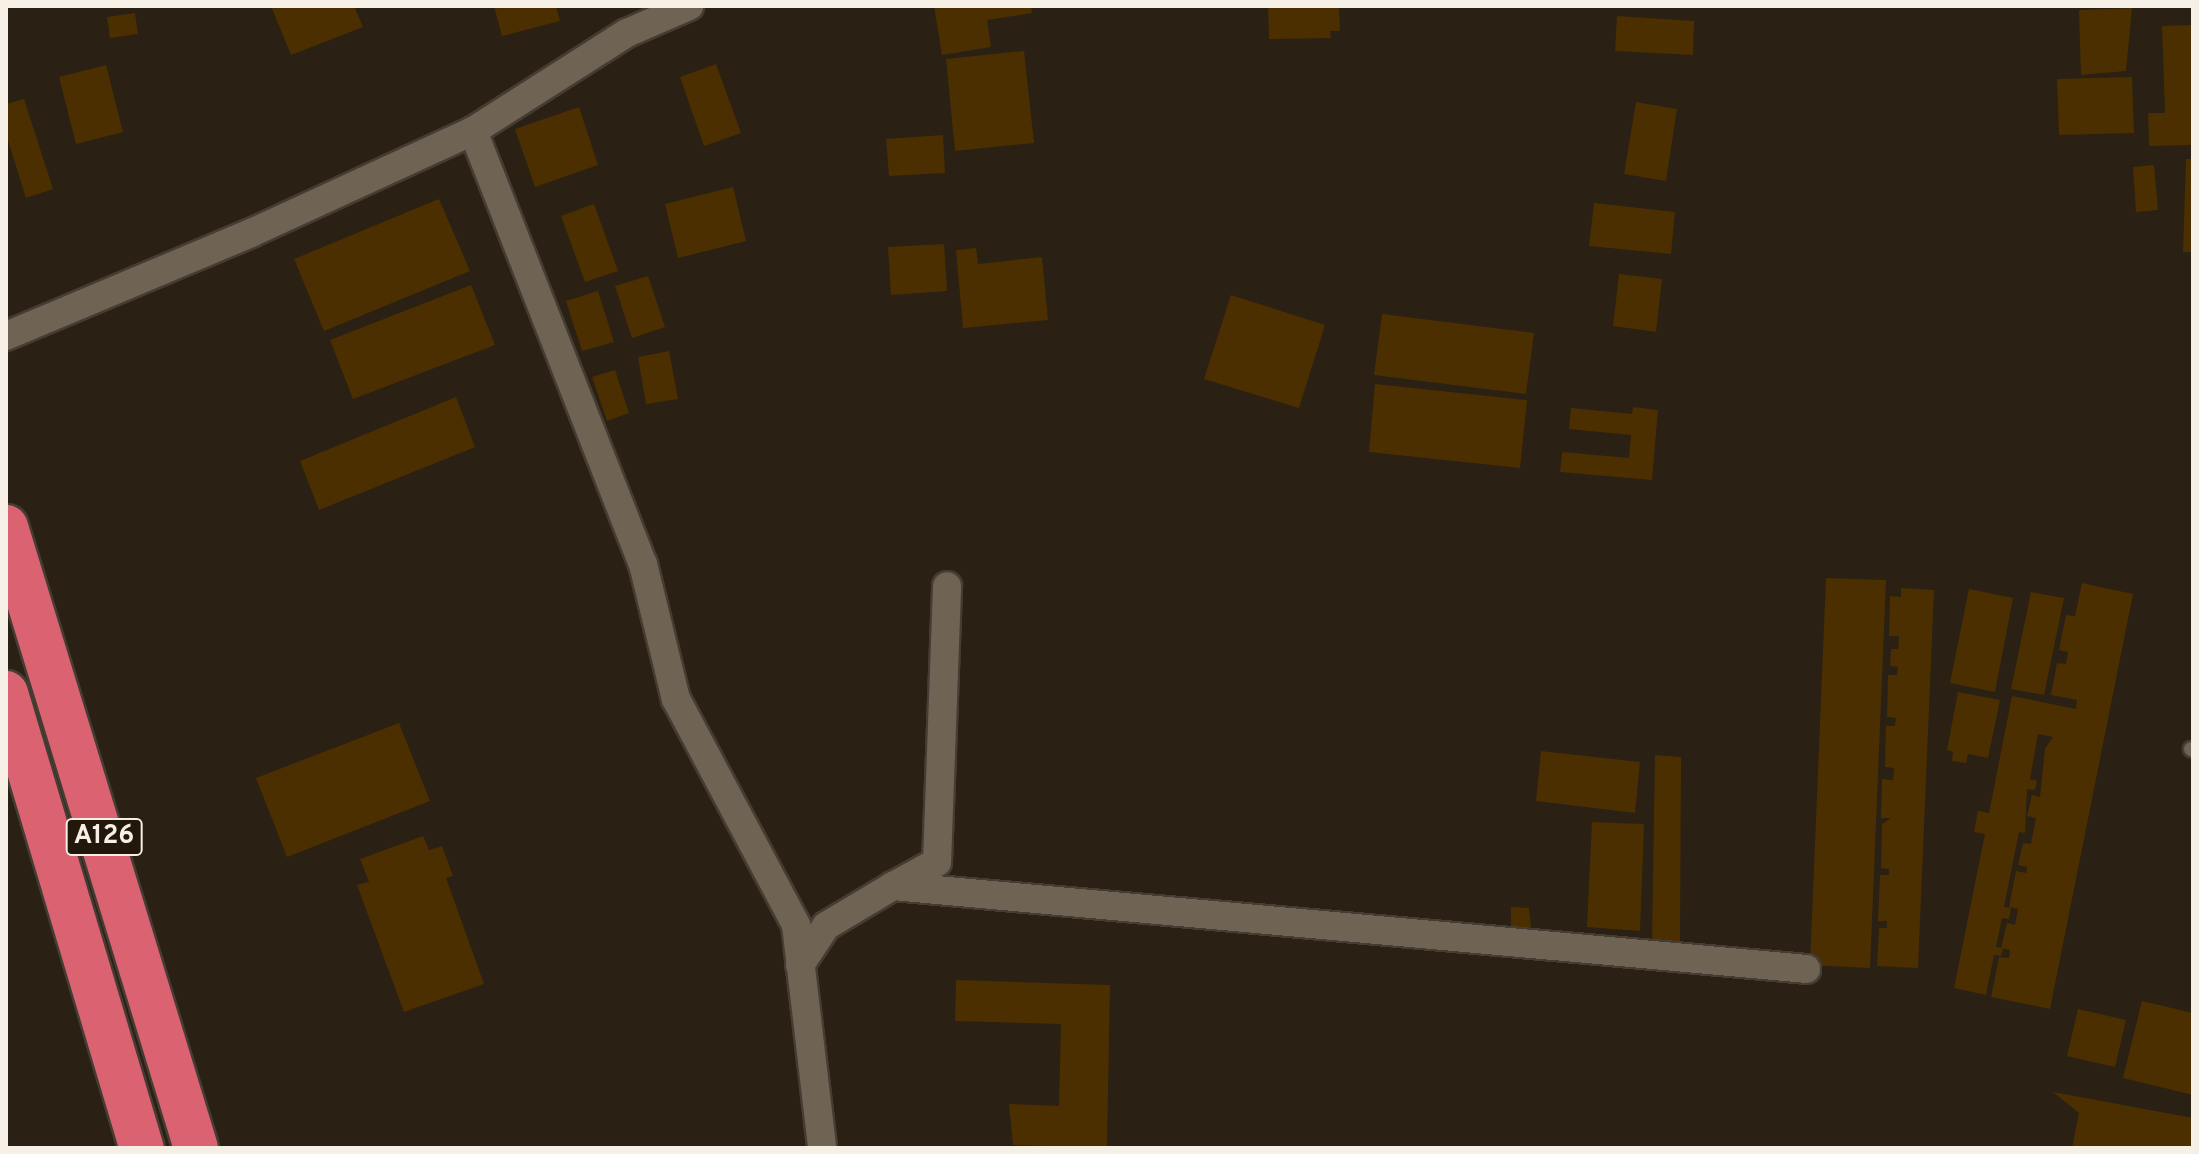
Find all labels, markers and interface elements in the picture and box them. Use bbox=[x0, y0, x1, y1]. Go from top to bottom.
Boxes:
road number: A126 bbox=[64, 815, 144, 859]

